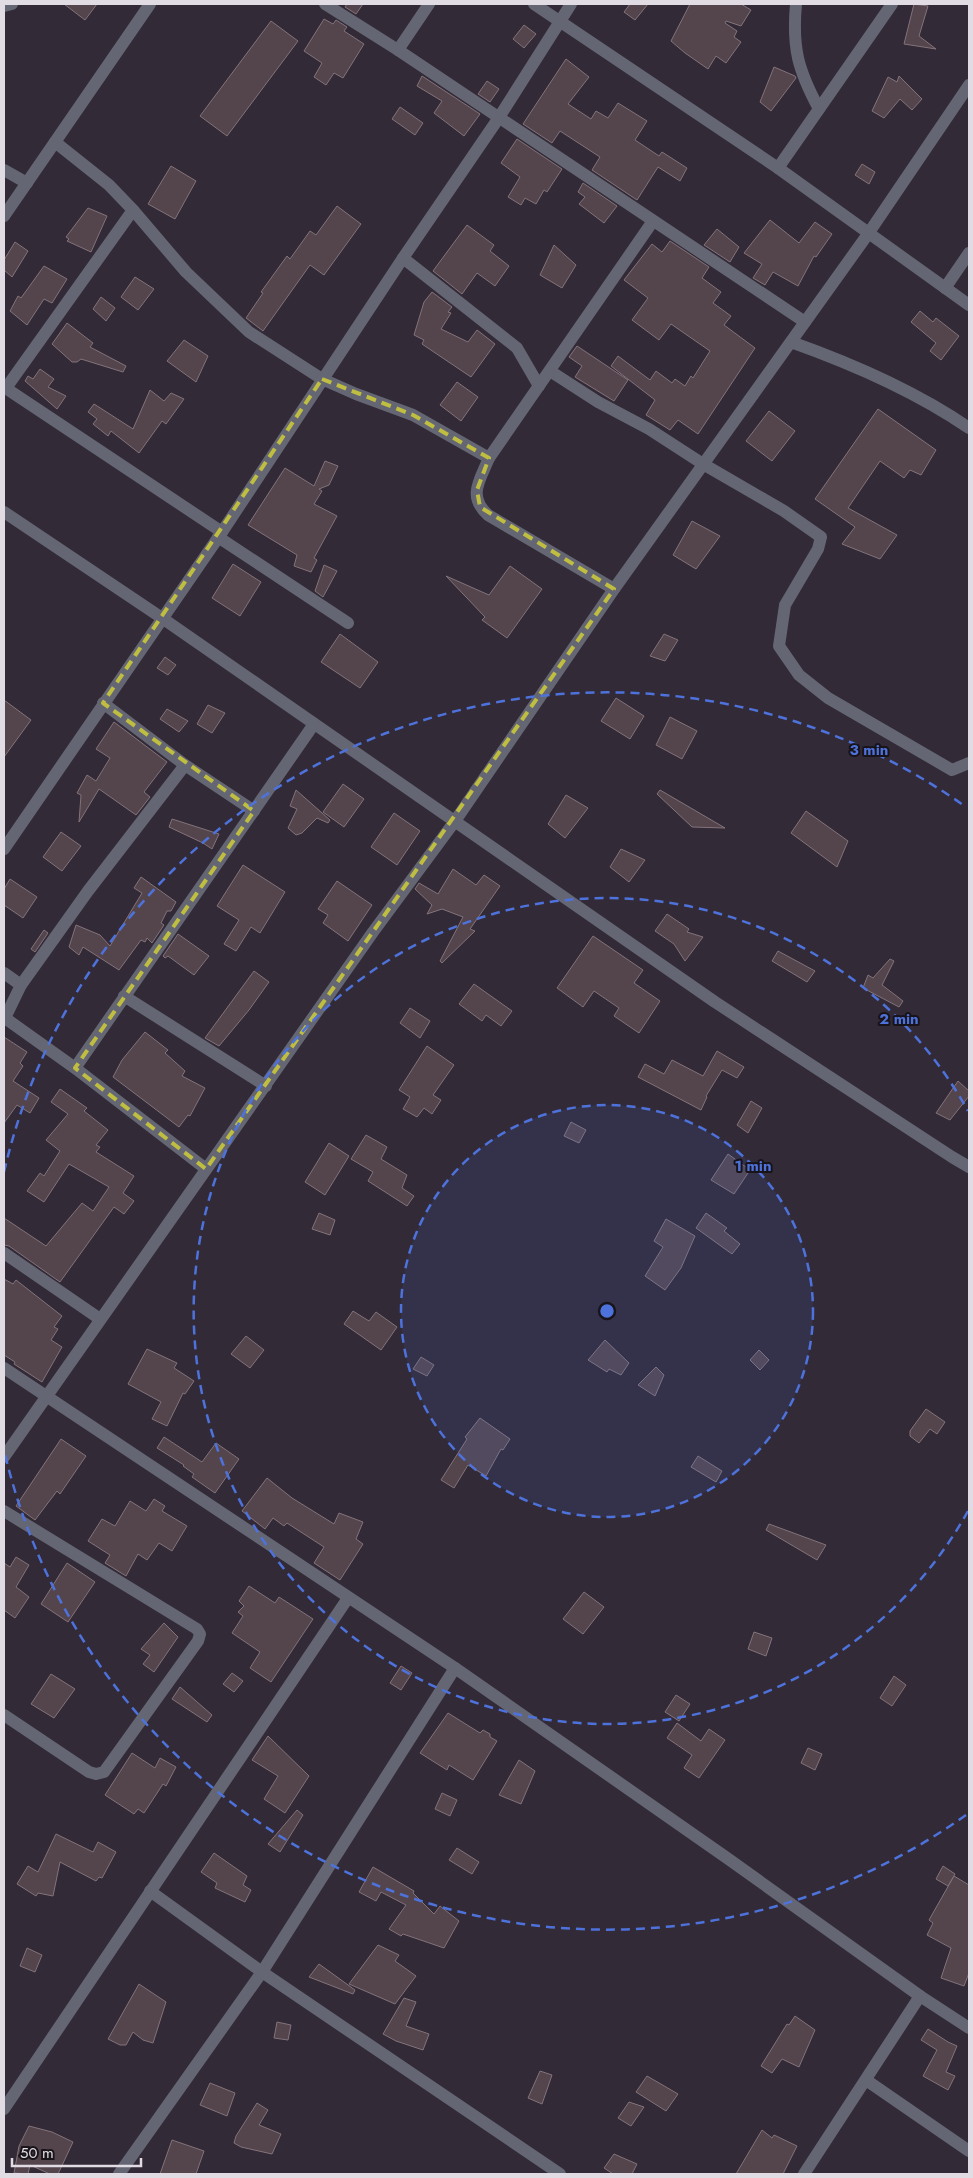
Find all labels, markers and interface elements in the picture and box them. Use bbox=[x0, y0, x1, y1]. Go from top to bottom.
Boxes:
text: 3 min bbox=[850, 739, 888, 761]
text: 2 min bbox=[879, 1008, 919, 1030]
text: 1 min bbox=[734, 1155, 772, 1177]
centre of rings bbox=[598, 1302, 616, 1320]
scale bar bbox=[12, 2136, 141, 2168]
text: 50 m bbox=[20, 2142, 54, 2164]

